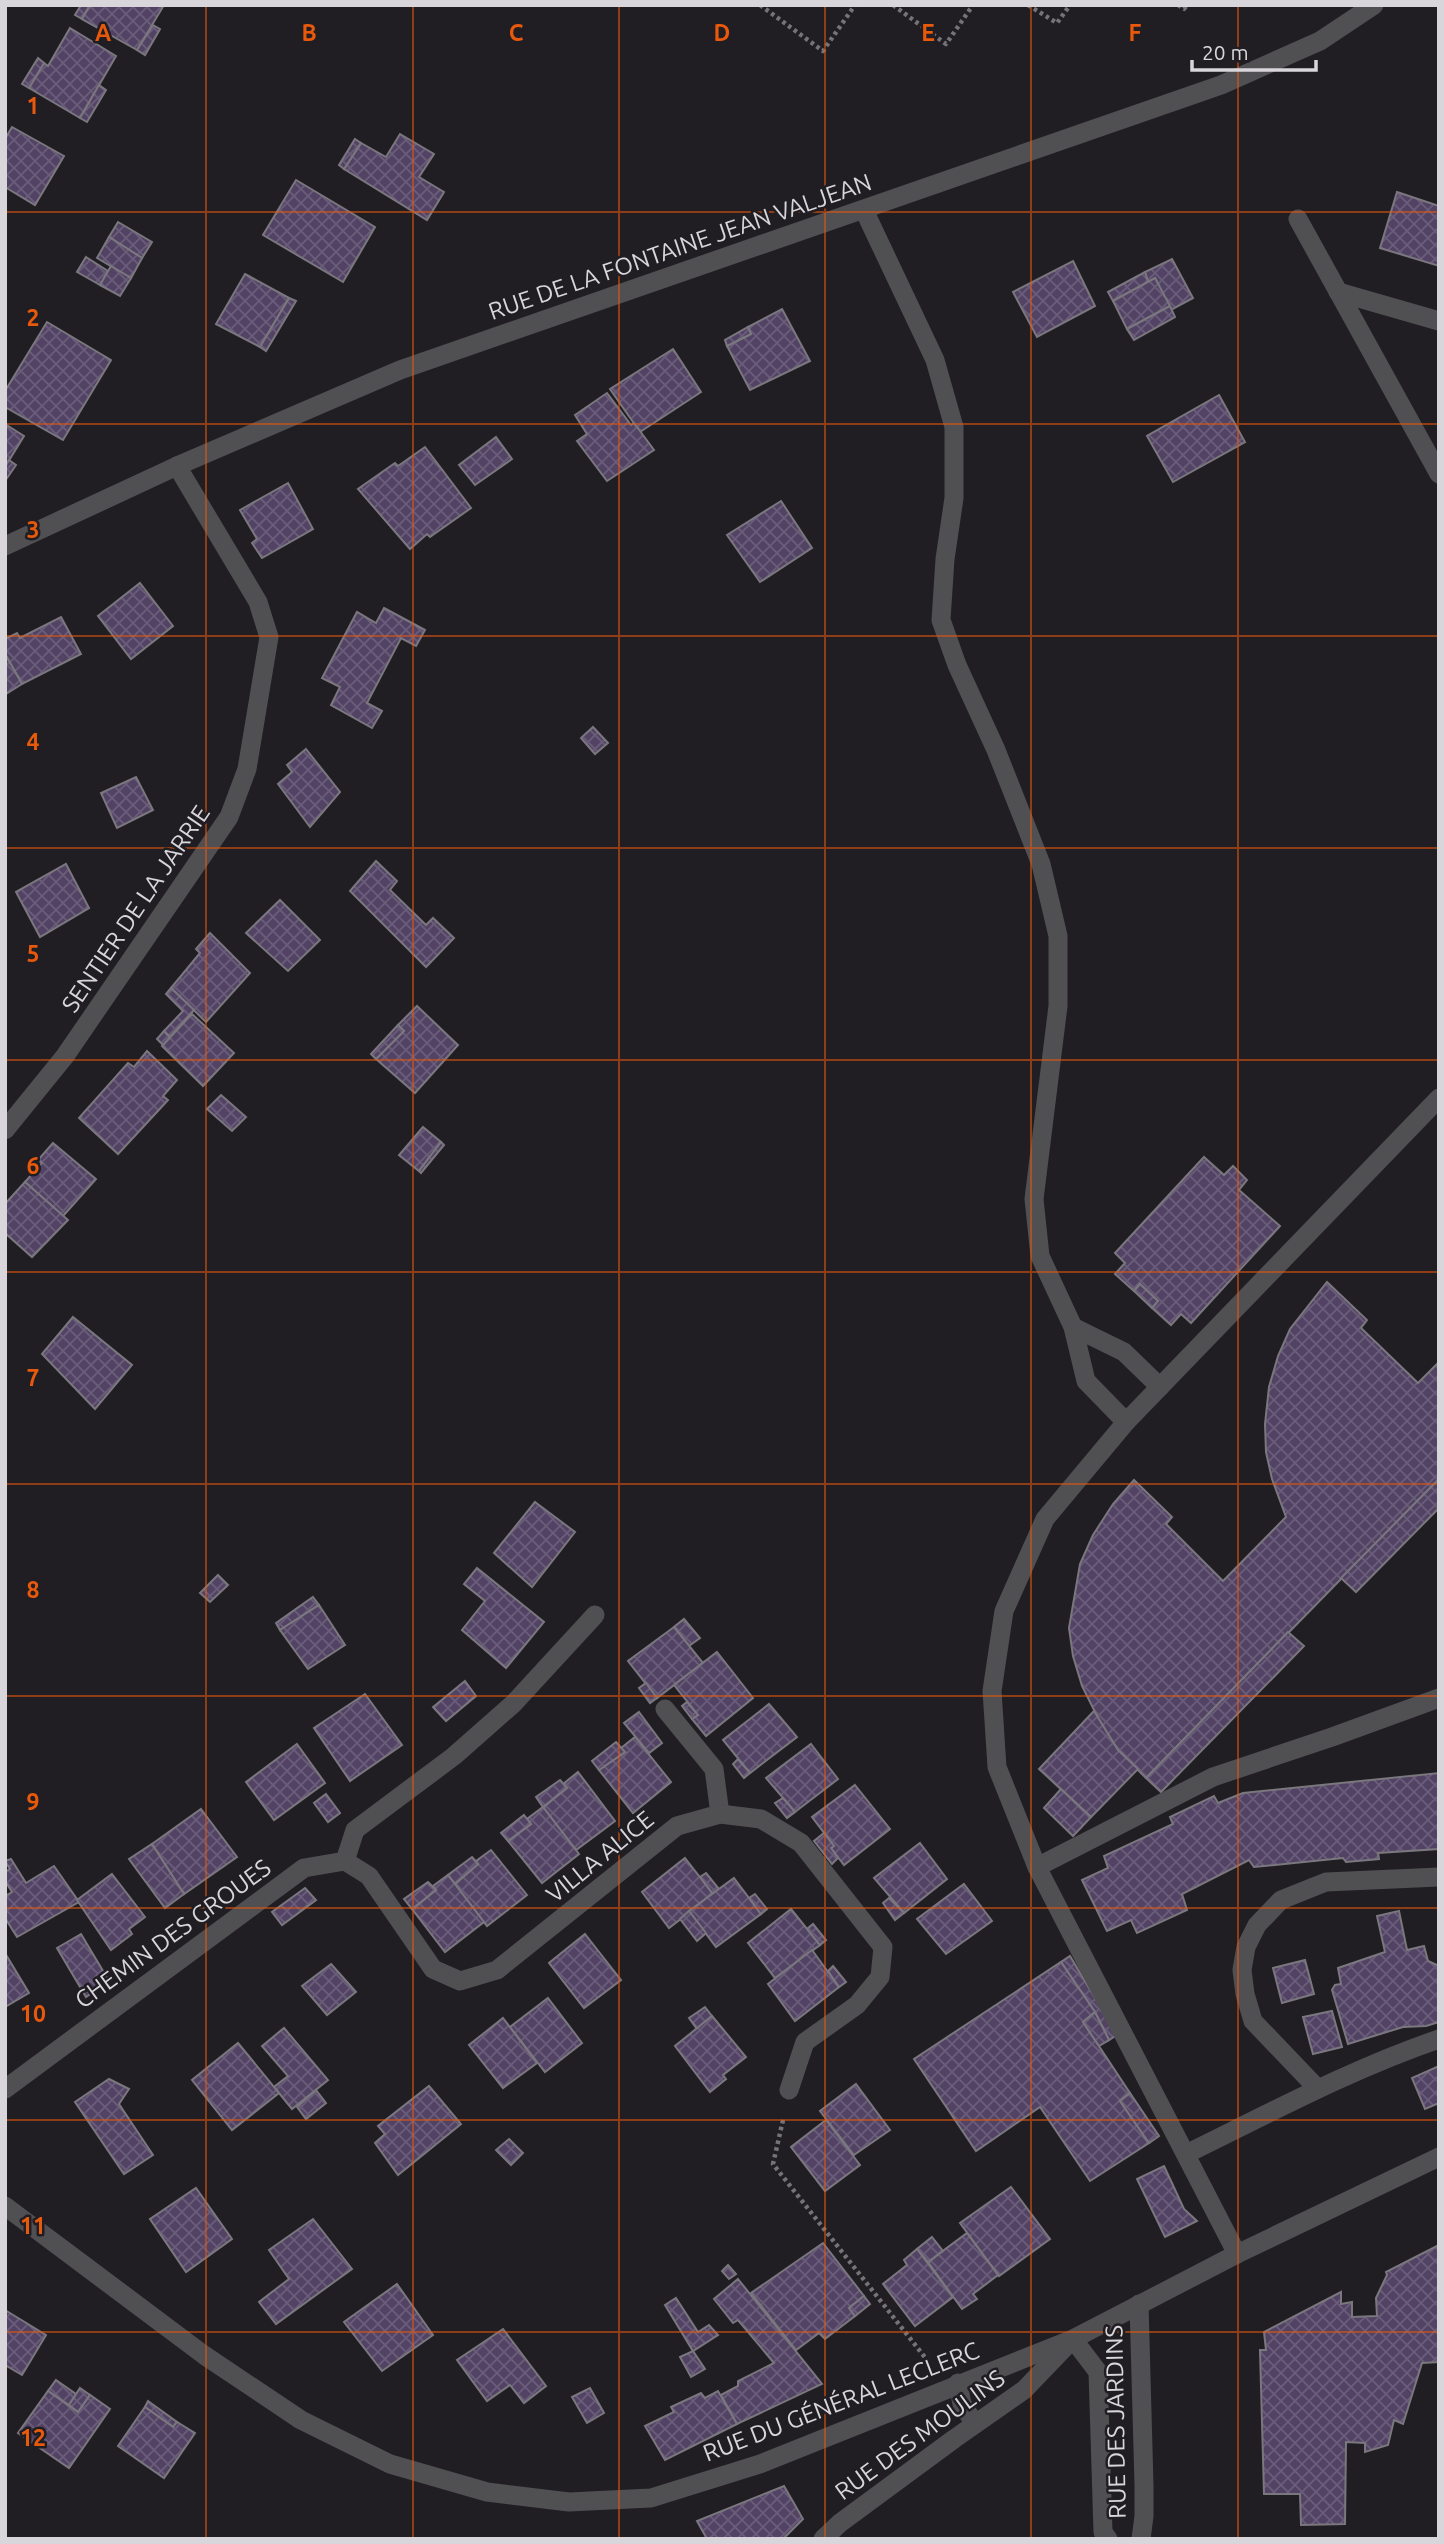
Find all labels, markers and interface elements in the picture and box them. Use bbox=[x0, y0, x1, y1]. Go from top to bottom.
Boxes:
text: A bbox=[95, 20, 111, 45]
text: B bbox=[301, 20, 317, 45]
text: C bbox=[509, 20, 524, 45]
text: D bbox=[714, 20, 730, 45]
text: E bbox=[921, 20, 935, 45]
text: F bbox=[1129, 20, 1142, 45]
scale bar bbox=[1192, 28, 1316, 72]
text: 20 m bbox=[1202, 40, 1249, 64]
text: 1 bbox=[27, 93, 39, 118]
street label: RUE DE LA FONTAINE JEAN VALJEAN bbox=[485, 168, 875, 325]
text: 2 bbox=[27, 305, 39, 330]
text: 3 bbox=[27, 517, 39, 542]
text: 4 bbox=[27, 729, 40, 754]
street label: SENTIER DE LA JARRIE bbox=[56, 800, 215, 1017]
text: 5 bbox=[27, 941, 39, 966]
text: 6 bbox=[27, 1153, 40, 1178]
text: 7 bbox=[27, 1365, 39, 1390]
text: 8 bbox=[27, 1577, 39, 1602]
text: 9 bbox=[27, 1789, 39, 1814]
street label: VILLA ALICE bbox=[541, 1805, 659, 1908]
street label: CHEMIN DES GROUES bbox=[70, 1854, 276, 2014]
text: 10 bbox=[20, 2001, 46, 2026]
text: 11 bbox=[20, 2213, 46, 2238]
street label: RUE DES JARDINS bbox=[1100, 2325, 1131, 2519]
street label: RUE DU GÉNÉRAL LECLERC bbox=[699, 2335, 983, 2467]
street label: RUE DES MOULINS bbox=[830, 2364, 1010, 2505]
text: 12 bbox=[20, 2425, 46, 2450]

